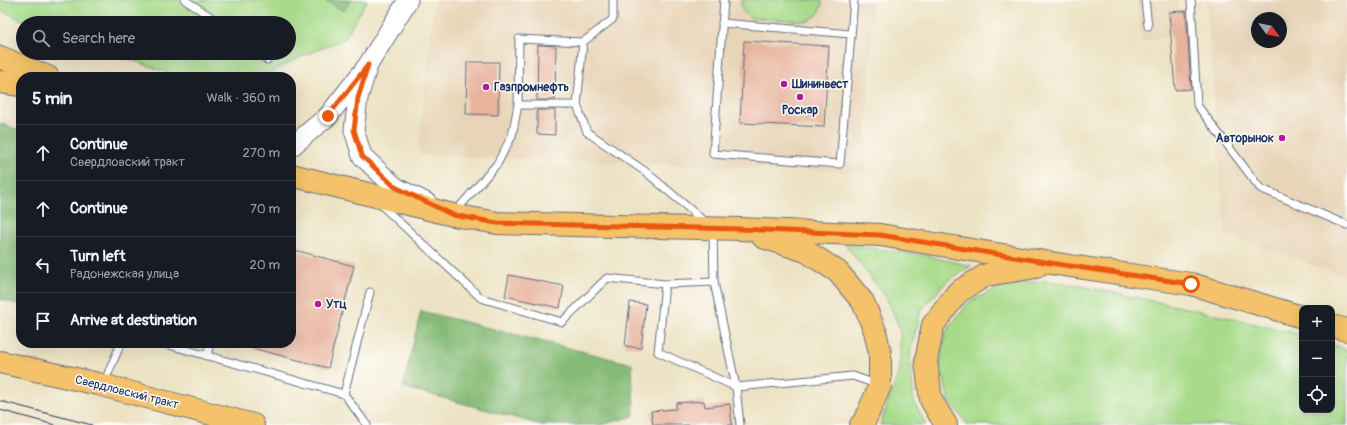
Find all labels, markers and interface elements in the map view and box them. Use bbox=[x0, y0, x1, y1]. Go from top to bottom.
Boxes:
north arrow bbox=[1251, 12, 1287, 48]
search box bbox=[16, 16, 296, 60]
icon: search bbox=[30, 27, 52, 49]
text: Search here bbox=[62, 29, 135, 48]
place label: Шининвест bbox=[791, 77, 849, 92]
marker: Шининвест bbox=[779, 79, 789, 89]
place label: Газпромнефть bbox=[494, 80, 570, 95]
marker: Газпромнефть bbox=[481, 82, 491, 92]
text: 5 min bbox=[32, 88, 72, 109]
text: Walk · 360 m bbox=[206, 90, 280, 106]
marker: Роскар bbox=[795, 92, 805, 102]
place label: Роскар bbox=[782, 103, 818, 118]
route end bbox=[319, 107, 337, 125]
place label: Авторынок bbox=[1216, 131, 1275, 146]
marker: Авторынок bbox=[1277, 133, 1287, 143]
text: Continue bbox=[70, 135, 128, 154]
icon: ahead bbox=[32, 142, 54, 164]
text: 270 m bbox=[243, 145, 280, 161]
text: Свердловский тракт bbox=[70, 154, 185, 170]
icon: ahead bbox=[32, 198, 54, 220]
text: Continue bbox=[70, 199, 128, 218]
text: 70 m bbox=[250, 201, 280, 217]
text: Turn left bbox=[70, 247, 126, 266]
icon: left bbox=[32, 254, 54, 276]
text: 20 m bbox=[249, 257, 280, 273]
text: Радонежская улица bbox=[70, 266, 179, 282]
route start bbox=[1182, 275, 1200, 293]
place label: Утц bbox=[326, 297, 347, 312]
marker: Утц bbox=[313, 299, 323, 309]
map controls bbox=[1299, 305, 1335, 413]
button: + bbox=[1299, 305, 1335, 341]
icon: arrive bbox=[32, 310, 54, 332]
text: Arrive at destination bbox=[70, 311, 197, 330]
button: − bbox=[1299, 341, 1335, 377]
street label: Свердловский тракт bbox=[74, 372, 180, 413]
button: locate bbox=[1299, 377, 1335, 413]

